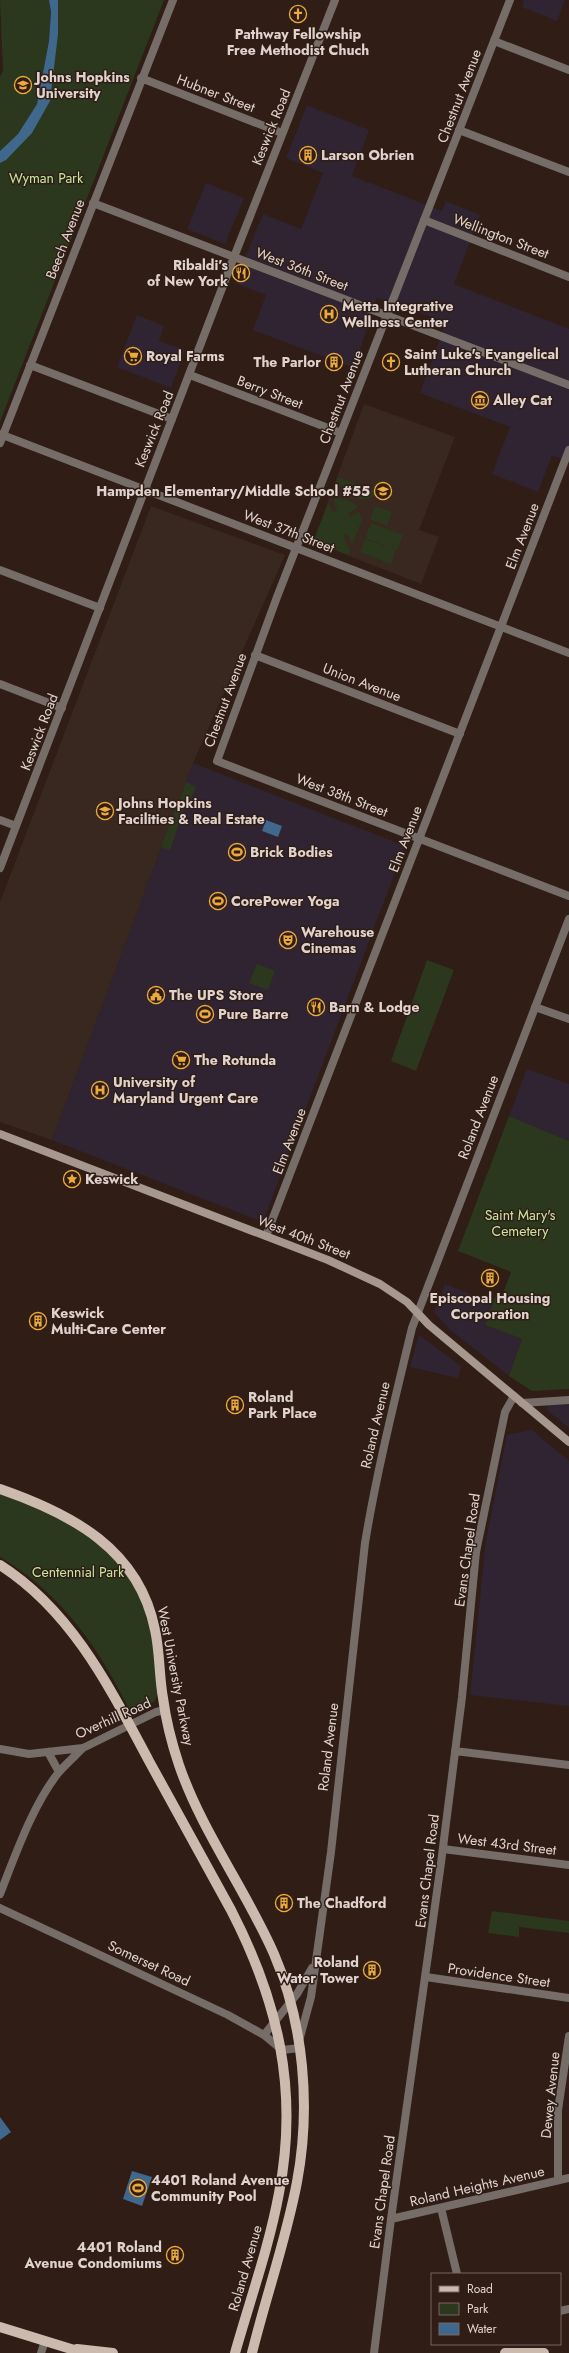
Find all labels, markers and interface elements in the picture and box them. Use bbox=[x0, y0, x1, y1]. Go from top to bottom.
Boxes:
church icon: Pathway Fellowship Free Methodist Chuch bbox=[288, 4, 308, 24]
place label: Pathway Fellowship Free Methodist Chuch bbox=[227, 24, 369, 60]
street label: Chestnut Avenue bbox=[432, 46, 486, 146]
place label: Johns Hopkins University bbox=[33, 67, 130, 103]
street label: Hubner Street bbox=[174, 69, 259, 117]
school or university icon: Johns Hopkins University bbox=[13, 75, 33, 95]
street label: Keswick Road bbox=[247, 86, 295, 168]
building icon: Larson Obrien bbox=[298, 145, 318, 165]
place label: Larson Obrien bbox=[321, 145, 414, 165]
park label: Wyman Park bbox=[9, 168, 84, 188]
street label: Beech Avenue bbox=[41, 196, 89, 282]
street label: Wellington Street bbox=[450, 209, 552, 264]
street label: West 36th Street bbox=[253, 242, 352, 296]
place label: Ribaldi’s of New York bbox=[147, 255, 229, 291]
restaurant icon: Ribaldi’s of New York bbox=[231, 263, 251, 283]
place label: Metta Integrative Wellness Center bbox=[342, 296, 454, 332]
hospital icon: Metta Integrative Wellness Center bbox=[319, 304, 339, 324]
place label: Saint Luke's Evangelical Lutheran Church bbox=[404, 344, 559, 380]
supermarket icon: Royal Farms bbox=[123, 346, 143, 366]
place label: Royal Farms bbox=[146, 346, 225, 366]
street label: Chestnut Avenue bbox=[314, 347, 368, 447]
place label: The Parlor bbox=[254, 352, 321, 372]
building icon: The Parlor bbox=[324, 352, 344, 372]
church icon: Saint Luke's Evangelical Lutheran Church bbox=[381, 352, 401, 372]
street label: Berry Street bbox=[234, 370, 306, 414]
street label: Keswick Road bbox=[130, 388, 178, 470]
museum icon: Alley Cat bbox=[470, 390, 490, 410]
place label: Alley Cat bbox=[492, 390, 553, 410]
place label: Hampden Elementary/Middle School #55 bbox=[96, 481, 370, 501]
school or university icon: Hampden Elementary/Middle School #55 bbox=[373, 481, 393, 501]
street label: Elm Avenue bbox=[500, 500, 544, 572]
street label: West 37th Street bbox=[240, 504, 338, 558]
street label: Chestnut Avenue bbox=[199, 650, 251, 750]
street label: Union Avenue bbox=[320, 658, 404, 706]
street label: Keswick Road bbox=[15, 691, 63, 773]
street label: West 38th Street bbox=[293, 768, 391, 822]
place label: Johns Hopkins Facilities & Real Estate bbox=[115, 793, 265, 829]
school or university icon: Johns Hopkins Facilities & Real Estate bbox=[95, 801, 115, 821]
street label: Elm Avenue bbox=[383, 803, 427, 875]
sports icon: Brick Bodies bbox=[227, 842, 247, 862]
place label: Brick Bodies bbox=[250, 842, 333, 862]
sports icon: CorePower Yoga bbox=[208, 891, 228, 911]
place label: CorePower Yoga bbox=[231, 891, 340, 911]
place label: Warehouse Cinemas bbox=[301, 922, 374, 958]
theatre icon: Warehouse Cinemas bbox=[278, 930, 298, 950]
public building icon: The UPS Store bbox=[146, 985, 166, 1005]
place label: The UPS Store bbox=[169, 985, 264, 1005]
restaurant icon: Barn & Lodge bbox=[306, 997, 326, 1017]
place label: Barn & Lodge bbox=[329, 997, 419, 1017]
sports icon: Pure Barre bbox=[195, 1004, 215, 1024]
place label: Pure Barre bbox=[218, 1004, 288, 1024]
supermarket icon: The Rotunda bbox=[171, 1050, 191, 1070]
place label: The Rotunda bbox=[194, 1050, 276, 1070]
place label: University of Maryland Urgent Care bbox=[113, 1072, 258, 1108]
street label: Roland Avenue bbox=[453, 1072, 503, 1162]
hospital icon: University of Maryland Urgent Care bbox=[90, 1080, 110, 1100]
street label: Elm Avenue bbox=[267, 1105, 311, 1177]
place icon: Keswick bbox=[62, 1169, 82, 1189]
place label: Keswick bbox=[85, 1169, 138, 1189]
park label: Saint Mary's Cemetery bbox=[485, 1205, 556, 1241]
street label: West 40th Street bbox=[255, 1210, 354, 1264]
building icon: Episcopal Housing Corporation bbox=[480, 1268, 500, 1288]
place label: Episcopal Housing Corporation bbox=[430, 1288, 550, 1324]
place label: Keswick Multi-Care Center bbox=[51, 1303, 166, 1339]
building icon: Keswick Multi-Care Center bbox=[28, 1311, 48, 1331]
street label: Roland Avenue bbox=[355, 1380, 395, 1470]
place label: Roland Park Place bbox=[248, 1387, 317, 1423]
building icon: Roland Park Place bbox=[225, 1395, 245, 1415]
street label: Evans Chapel Road bbox=[449, 1492, 485, 1608]
park label: Centennial Park bbox=[32, 1562, 125, 1582]
street label: West University Parkway bbox=[153, 1605, 199, 1748]
street label: Overhill Road bbox=[72, 1692, 154, 1744]
street label: Roland Avenue bbox=[313, 1702, 343, 1792]
street label: Evans Chapel Road bbox=[410, 1813, 444, 1929]
street label: West 43rd Street bbox=[456, 1828, 558, 1860]
building icon: The Chadford bbox=[274, 1893, 294, 1913]
place label: The Chadford bbox=[297, 1893, 386, 1913]
street label: Somerset Road bbox=[105, 1935, 193, 1991]
place label: Roland Water Tower bbox=[277, 1952, 359, 1988]
street label: Providence Street bbox=[446, 1958, 552, 1992]
building icon: Roland Water Tower bbox=[362, 1960, 382, 1980]
street label: Dewey Avenue bbox=[536, 2051, 564, 2139]
street label: Evans Chapel Road bbox=[364, 2134, 400, 2250]
street label: Roland Heights Avenue bbox=[408, 2161, 546, 2211]
place label: 4401 Roland Avenue Community Pool bbox=[151, 2170, 290, 2206]
sports icon: 4401 Roland Avenue Community Pool bbox=[128, 2178, 148, 2198]
street label: Roland Avenue bbox=[223, 2223, 267, 2313]
place label: 4401 Roland Avenue Condomiums bbox=[24, 2237, 163, 2273]
building icon: 4401 Roland Avenue Condomiums bbox=[165, 2245, 185, 2265]
legend bbox=[431, 2273, 561, 2345]
text: Road bbox=[467, 2280, 493, 2298]
text: Park bbox=[467, 2300, 489, 2318]
text: Water bbox=[467, 2320, 498, 2338]

